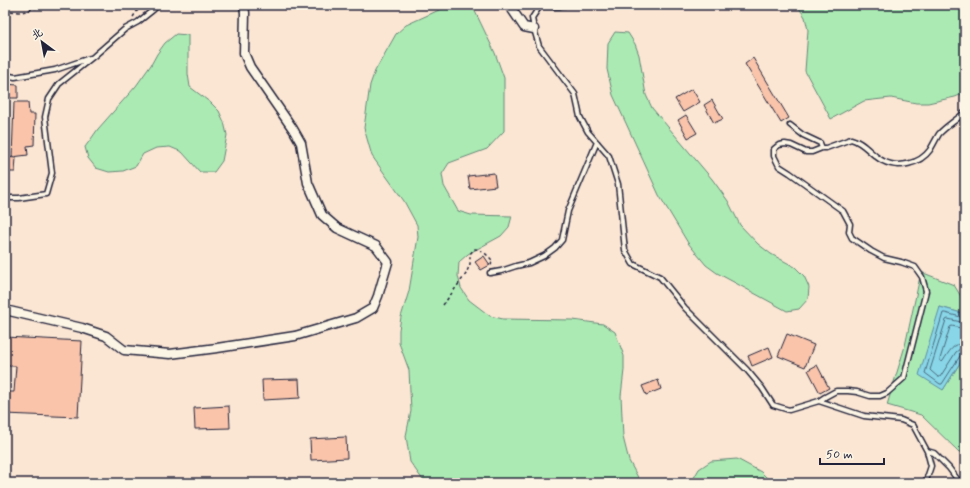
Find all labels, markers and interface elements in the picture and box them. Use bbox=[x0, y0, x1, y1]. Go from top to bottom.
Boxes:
north arrow bbox=[22, 22, 62, 62]
text: 北 bbox=[29, 26, 46, 43]
scale bar bbox=[820, 440, 884, 466]
text: 50 m bbox=[826, 447, 853, 463]

